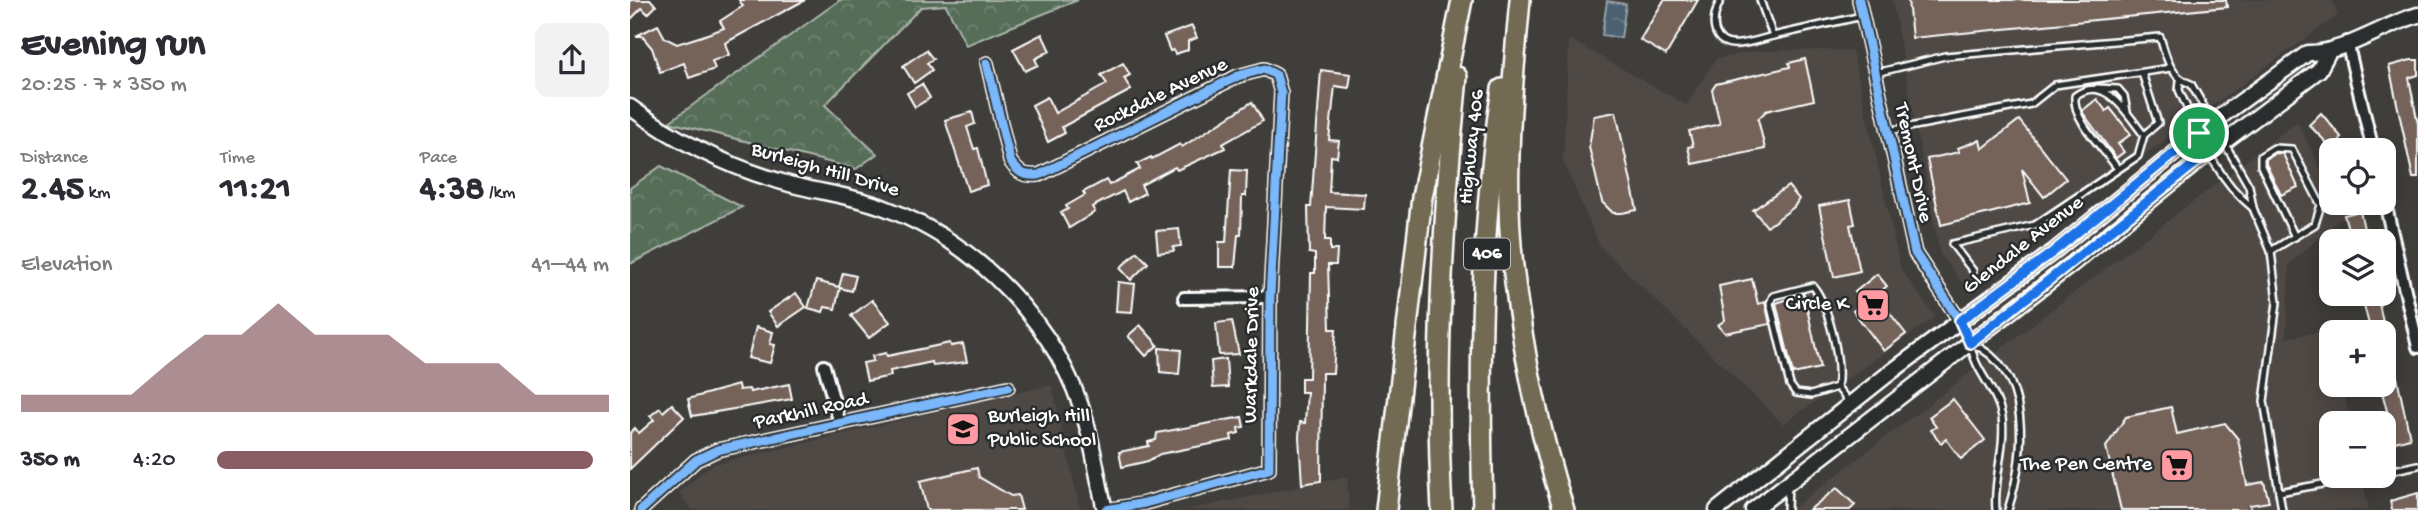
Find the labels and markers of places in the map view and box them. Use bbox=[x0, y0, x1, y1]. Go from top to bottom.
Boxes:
pin bbox=[2169, 103, 2229, 163]
supermarket icon: Circle K bbox=[1854, 286, 1892, 324]
place label: Circle K bbox=[1785, 293, 1850, 318]
place label: Burleigh Hill Public School bbox=[987, 405, 1096, 454]
school or university icon: Burleigh Hill Public School bbox=[944, 410, 982, 448]
supermarket icon: The Pen Centre bbox=[2158, 446, 2196, 484]
place label: The Pen Centre bbox=[2019, 453, 2153, 478]

